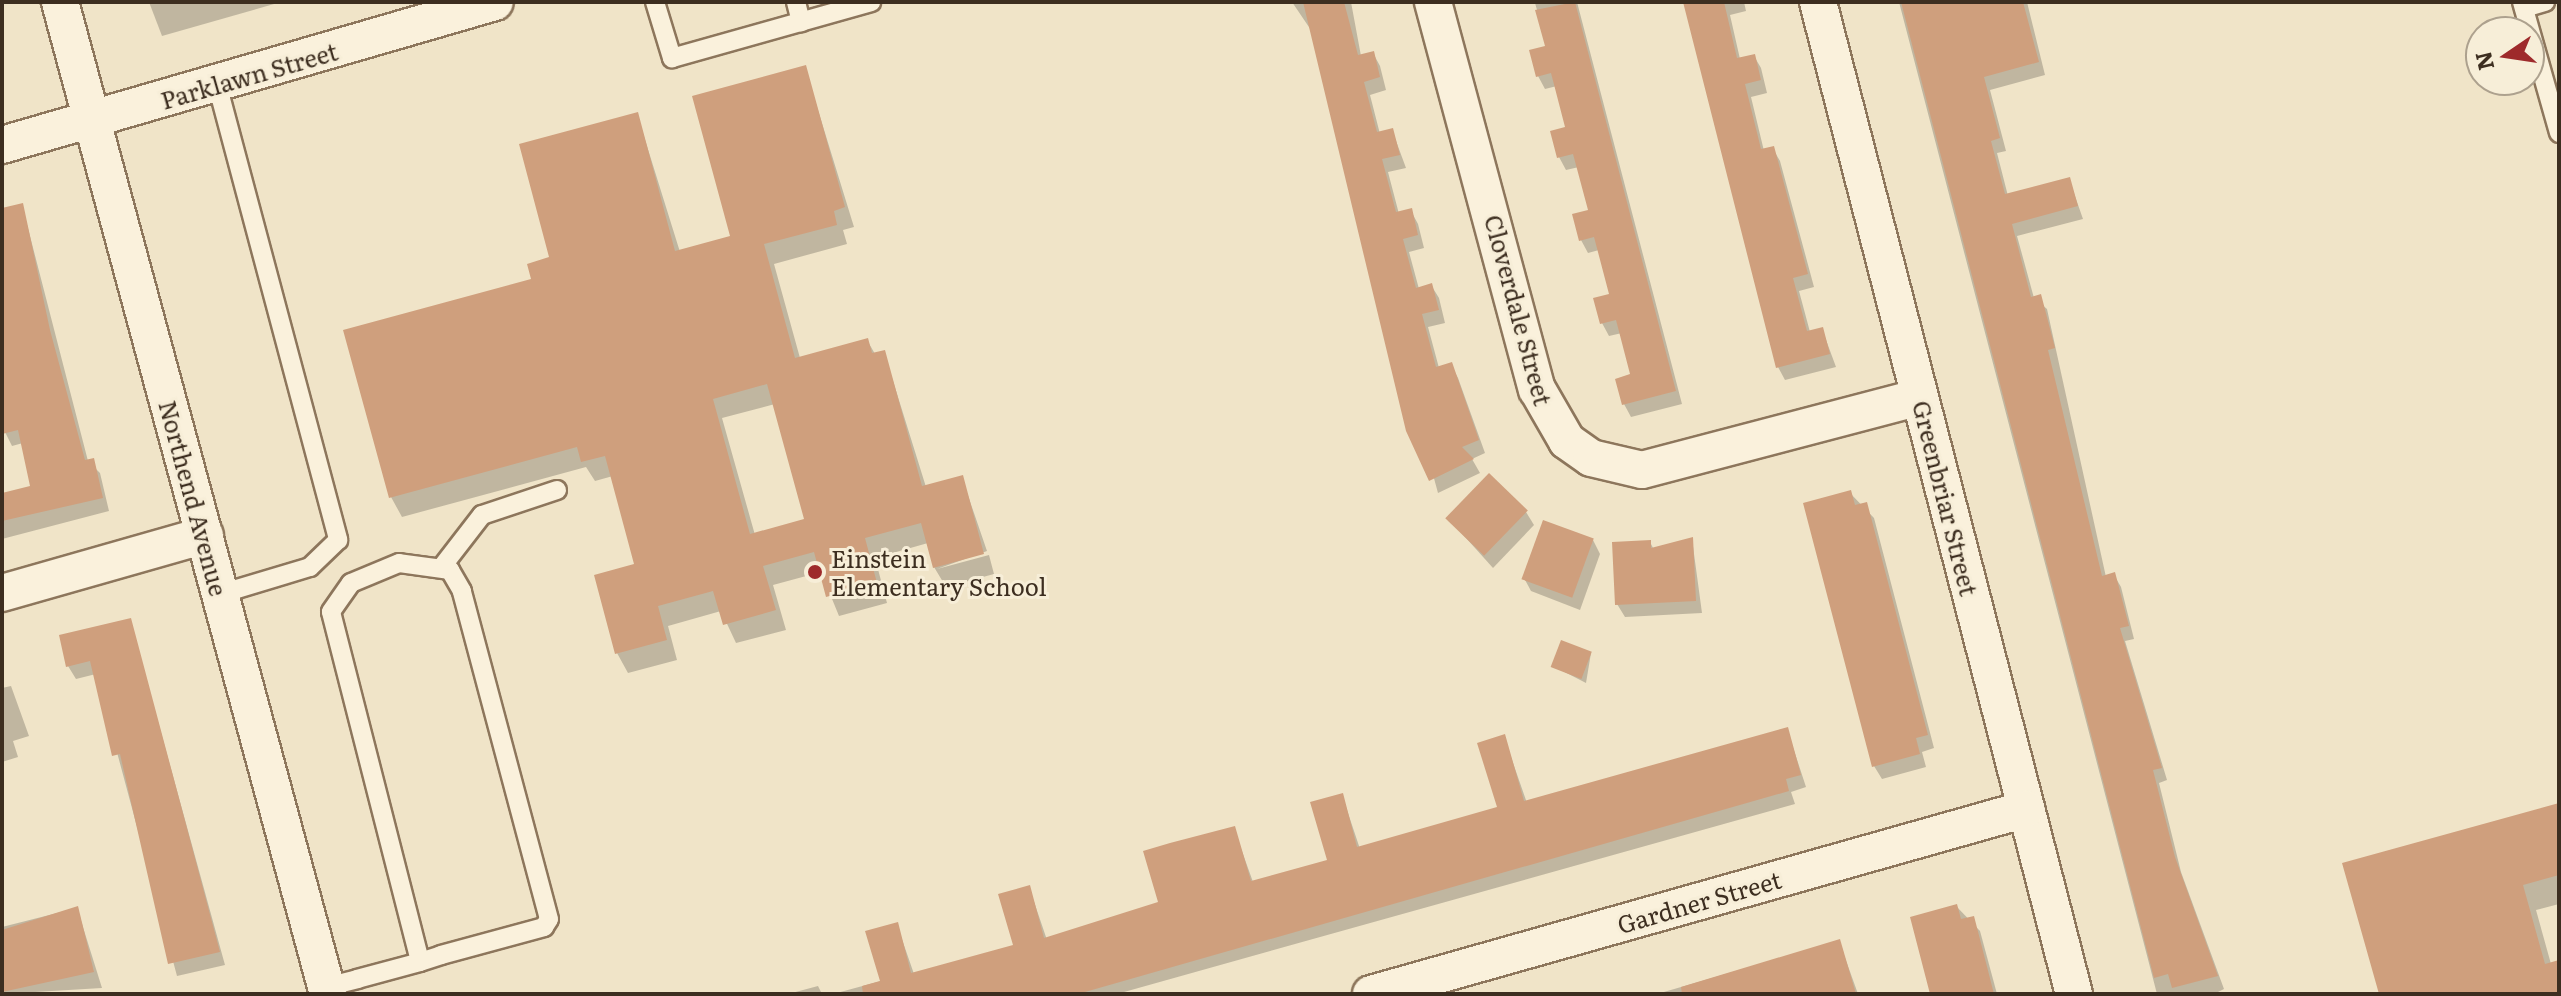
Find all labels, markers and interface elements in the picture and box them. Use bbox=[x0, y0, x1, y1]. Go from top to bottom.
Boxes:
north arrow bbox=[2465, 16, 2545, 96]
street label: Parklawn Street bbox=[157, 36, 341, 114]
text: N bbox=[2465, 48, 2501, 74]
street label: Cloverdale Street bbox=[1480, 211, 1558, 409]
street label: Northend Avenue bbox=[154, 397, 234, 599]
street label: Greenbriar Street bbox=[1908, 397, 1984, 599]
place label: Einstein Elementary School bbox=[831, 544, 1047, 600]
marker: Einstein Elementary School bbox=[806, 563, 824, 581]
street label: Gardner Street bbox=[1614, 864, 1784, 938]

